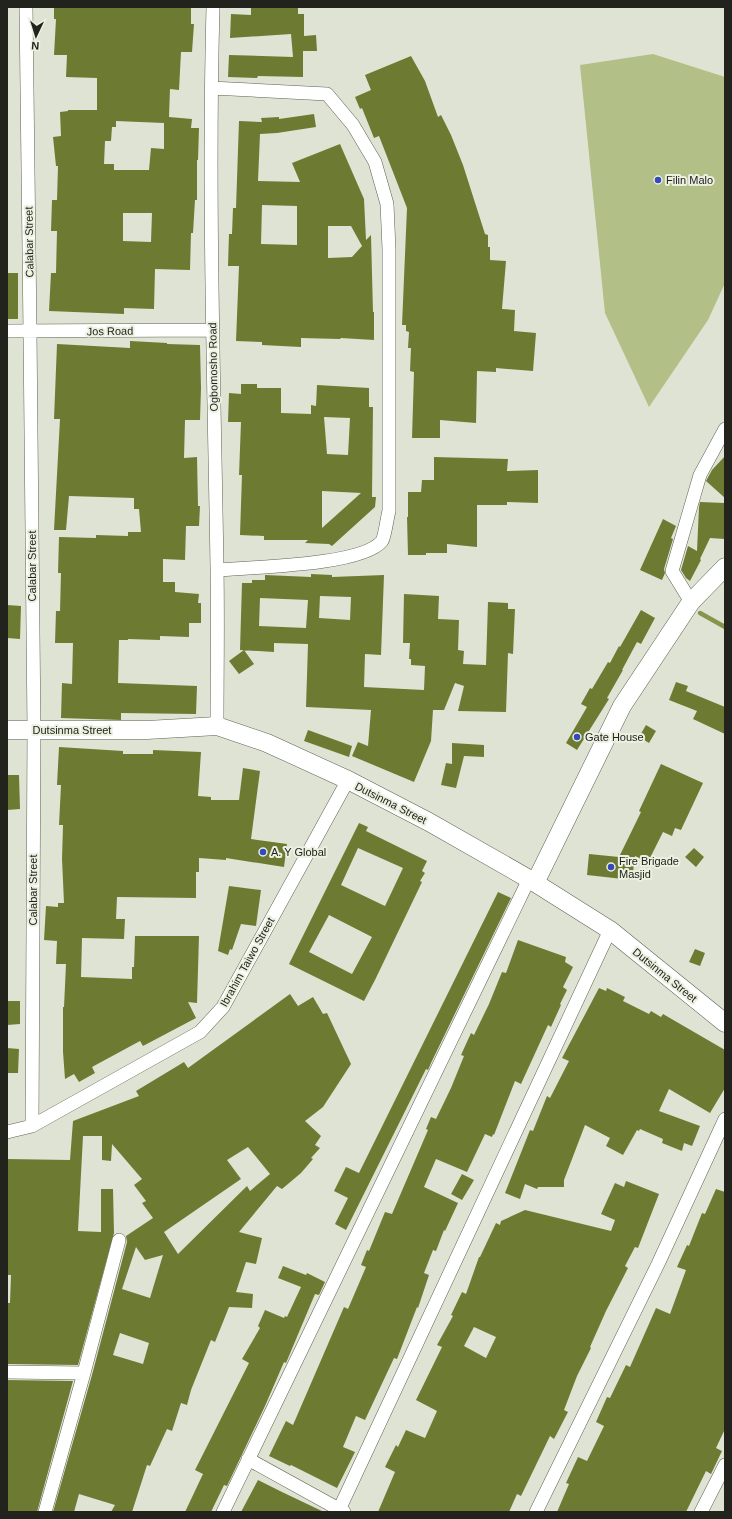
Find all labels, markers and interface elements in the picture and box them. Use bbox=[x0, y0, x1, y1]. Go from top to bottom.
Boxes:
north arrow bbox=[16, 16, 56, 56]
text: N bbox=[31, 40, 40, 52]
place label: Filin Malo bbox=[666, 174, 713, 186]
marker: Filin Malo bbox=[653, 175, 663, 185]
street label: Calabar Street bbox=[22, 206, 36, 278]
street label: Ogbomosho Road bbox=[206, 322, 220, 412]
street label: Jos Road bbox=[87, 325, 133, 337]
street label: Calabar Street bbox=[26, 531, 38, 601]
street label: Dutsinma Street bbox=[33, 724, 111, 736]
place label: Gate House bbox=[585, 731, 644, 743]
marker: Gate House bbox=[572, 732, 582, 742]
street label: Dutsinma Street bbox=[353, 780, 429, 826]
place label: A. Y Global bbox=[271, 846, 326, 858]
marker: A. Y Global bbox=[258, 847, 268, 857]
street label: Calabar Street bbox=[27, 855, 39, 925]
place label: Fire Brigade Masjid bbox=[619, 855, 679, 880]
marker: Fire Brigade Masjid bbox=[606, 862, 616, 872]
street label: Ibrahim Taiwo Street bbox=[217, 915, 277, 1009]
street label: Dutsinma Street bbox=[631, 946, 699, 1004]

